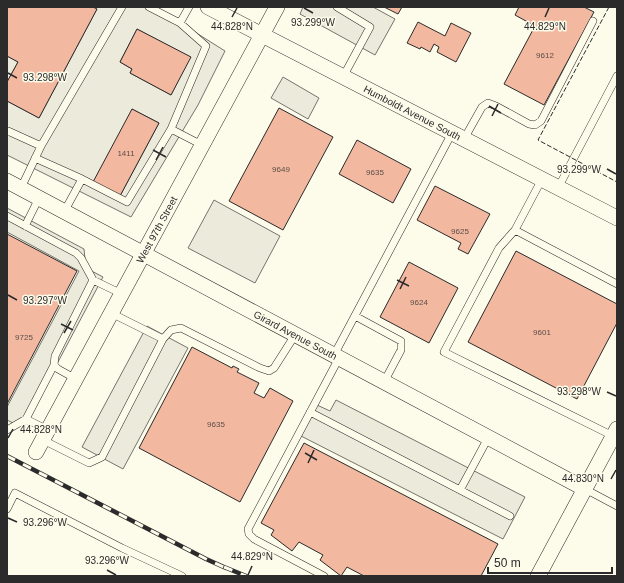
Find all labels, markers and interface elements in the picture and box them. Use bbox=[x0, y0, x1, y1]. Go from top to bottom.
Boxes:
text: 93.299°W bbox=[291, 17, 336, 28]
text: 44.828°N bbox=[211, 21, 253, 32]
text: 44.829°N bbox=[524, 21, 566, 32]
house number: 9612 bbox=[536, 51, 554, 60]
text: 93.298°W bbox=[23, 72, 68, 83]
street label: Humboldt Avenue South bbox=[362, 83, 463, 142]
house number: 1411 bbox=[117, 149, 135, 158]
text: 93.299°W bbox=[557, 164, 602, 175]
house number: 9649 bbox=[272, 165, 290, 174]
house number: 9635 bbox=[366, 168, 384, 177]
street label: West 97th Street bbox=[134, 194, 180, 265]
house number: 9625 bbox=[451, 227, 469, 236]
text: 93.297°W bbox=[23, 295, 68, 306]
house number: 9624 bbox=[410, 298, 428, 307]
street label: Girard Avenue South bbox=[252, 309, 339, 362]
house number: 9601 bbox=[533, 328, 551, 337]
house number: 9725 bbox=[15, 333, 33, 342]
text: 93.298°W bbox=[557, 386, 602, 397]
house number: 9635 bbox=[207, 420, 225, 429]
text: 44.828°N bbox=[20, 424, 62, 435]
text: 44.830°N bbox=[562, 473, 604, 484]
text: 93.296°W bbox=[23, 517, 68, 528]
scale bar bbox=[488, 549, 612, 575]
text: 44.829°N bbox=[231, 551, 273, 562]
text: 93.296°W bbox=[85, 555, 130, 566]
text: 50 m bbox=[494, 556, 521, 570]

